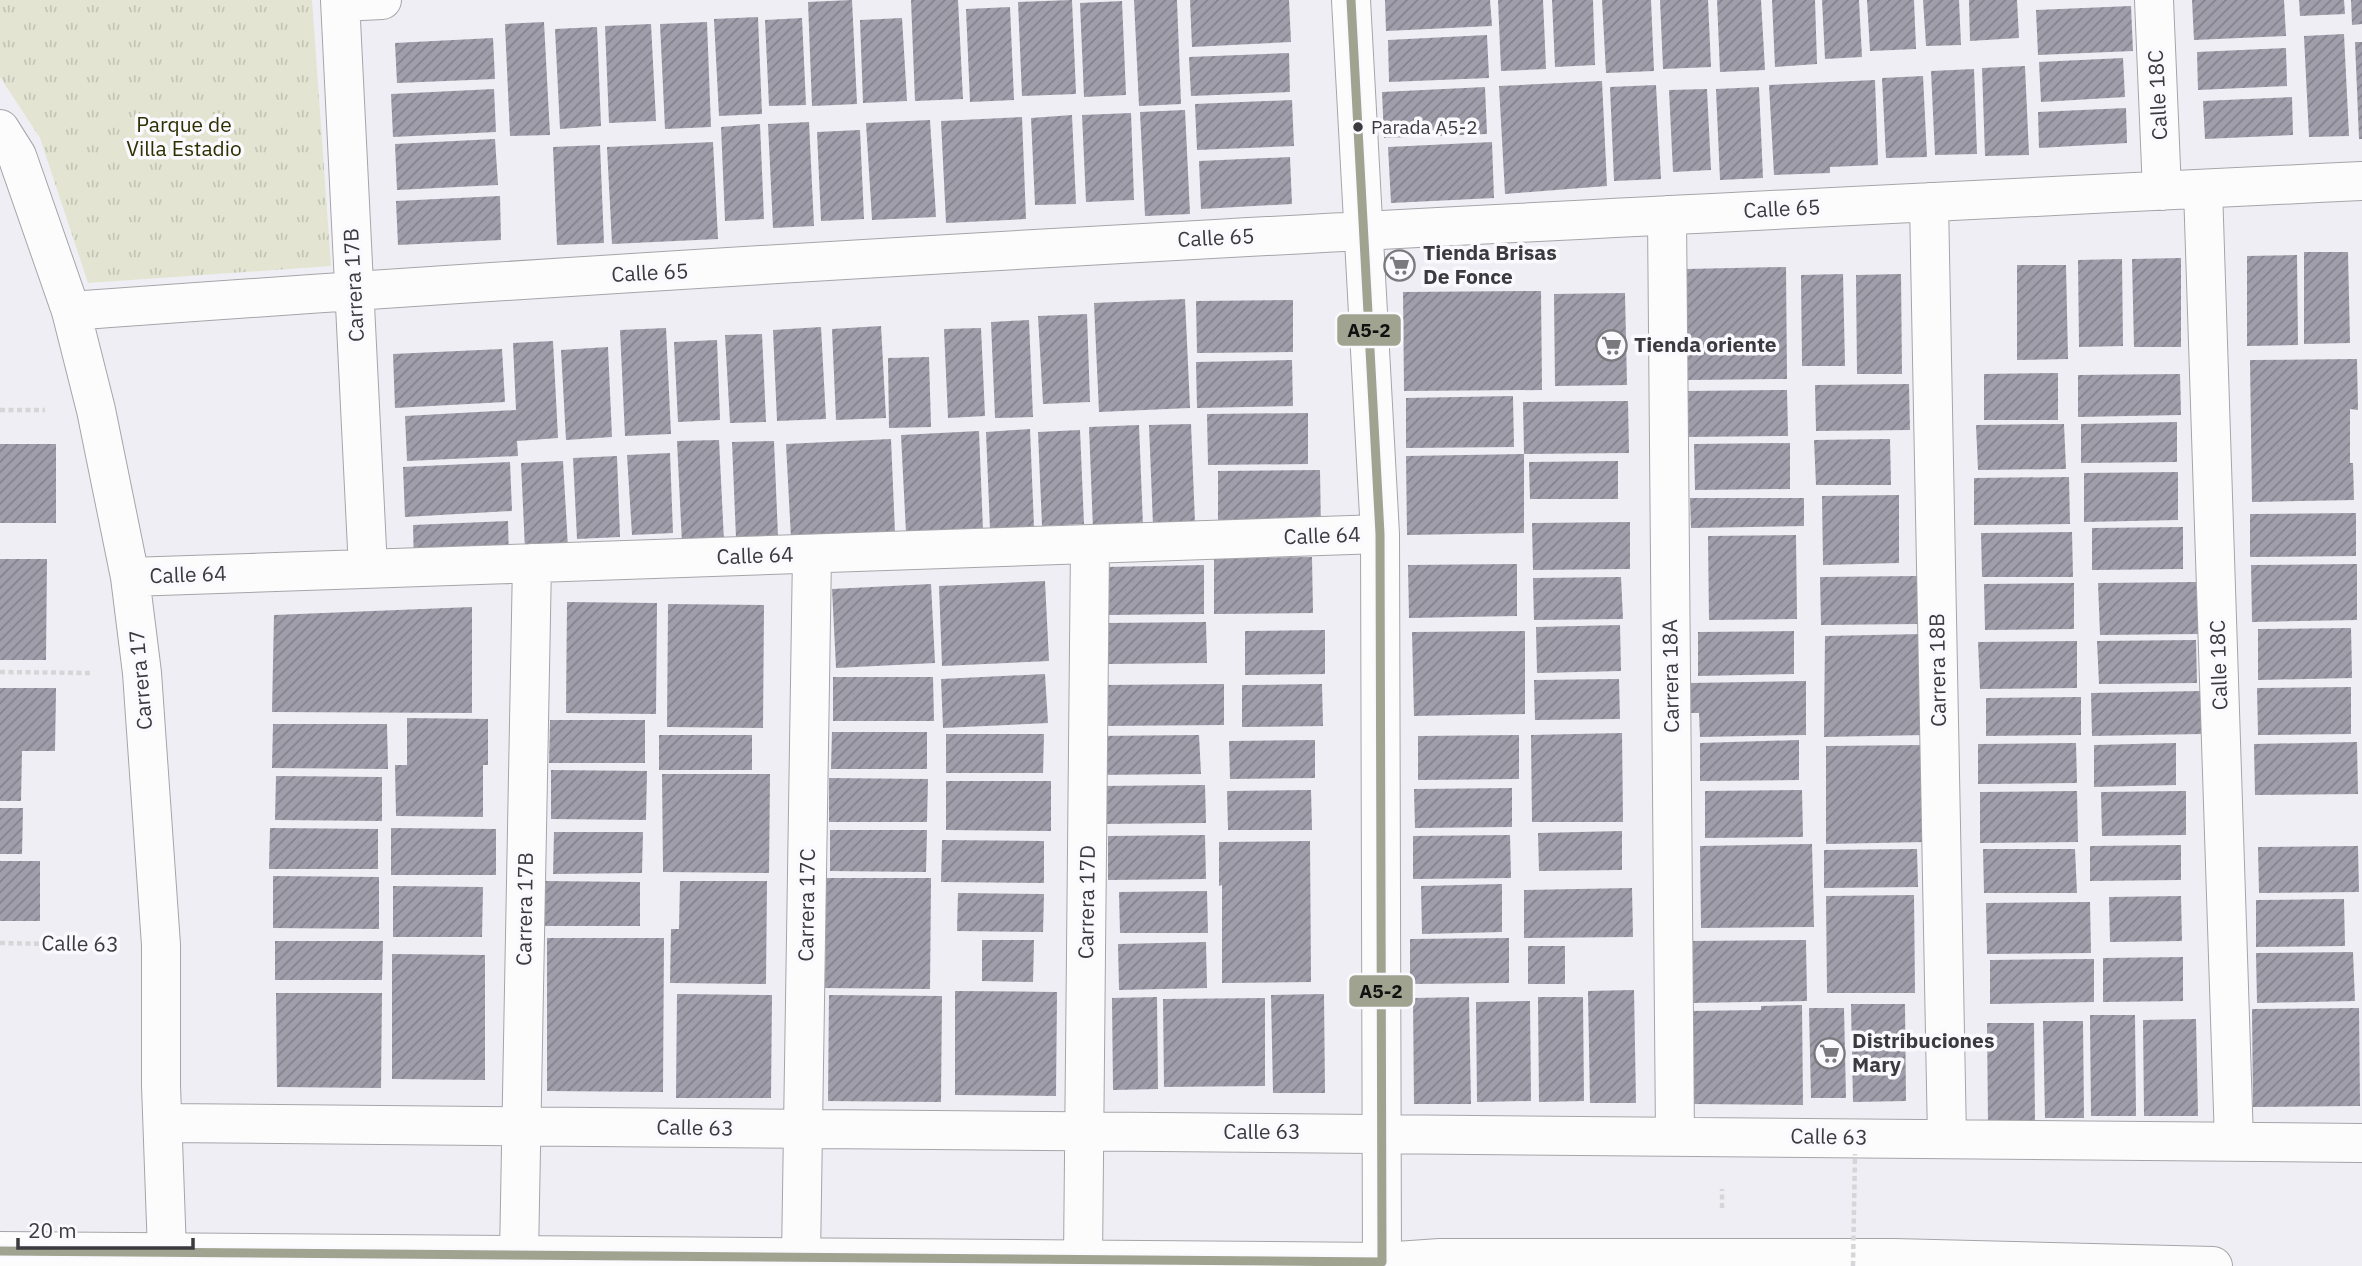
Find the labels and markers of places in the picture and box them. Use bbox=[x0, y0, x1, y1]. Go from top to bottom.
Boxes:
place label: Parada A5-2 bbox=[1371, 115, 1478, 139]
marker: Parada A5-2 bbox=[1351, 120, 1365, 134]
place label: Tienda Brisas De Fonce bbox=[1423, 238, 1557, 290]
supermarket icon: Tienda Brisas De Fonce bbox=[1383, 248, 1417, 282]
supermarket icon: Tienda oriente bbox=[1594, 328, 1628, 362]
place label: Tienda oriente bbox=[1634, 330, 1777, 358]
place label: Distribuciones Mary bbox=[1852, 1026, 1995, 1078]
supermarket icon: Distribuciones Mary bbox=[1812, 1036, 1846, 1070]

